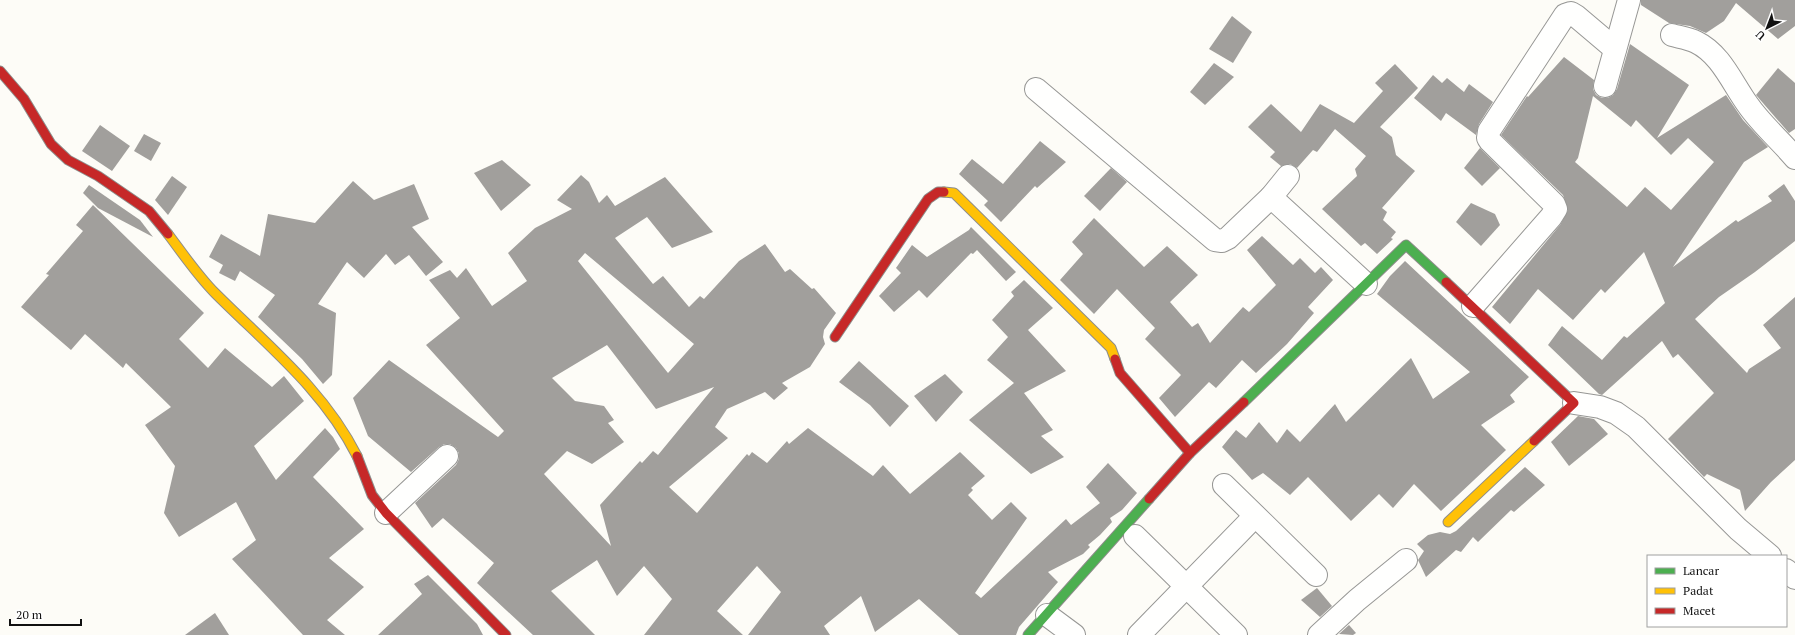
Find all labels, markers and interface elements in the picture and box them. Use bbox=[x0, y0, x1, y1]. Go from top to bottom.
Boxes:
north arrow bbox=[1747, 8, 1787, 48]
text: U bbox=[1753, 28, 1768, 43]
legend bbox=[1647, 555, 1787, 627]
text: Lancar bbox=[1683, 563, 1719, 578]
text: Padat bbox=[1683, 583, 1714, 598]
scale bar bbox=[10, 601, 81, 627]
text: Macet bbox=[1683, 603, 1716, 618]
text: 20 m bbox=[16, 607, 43, 622]

